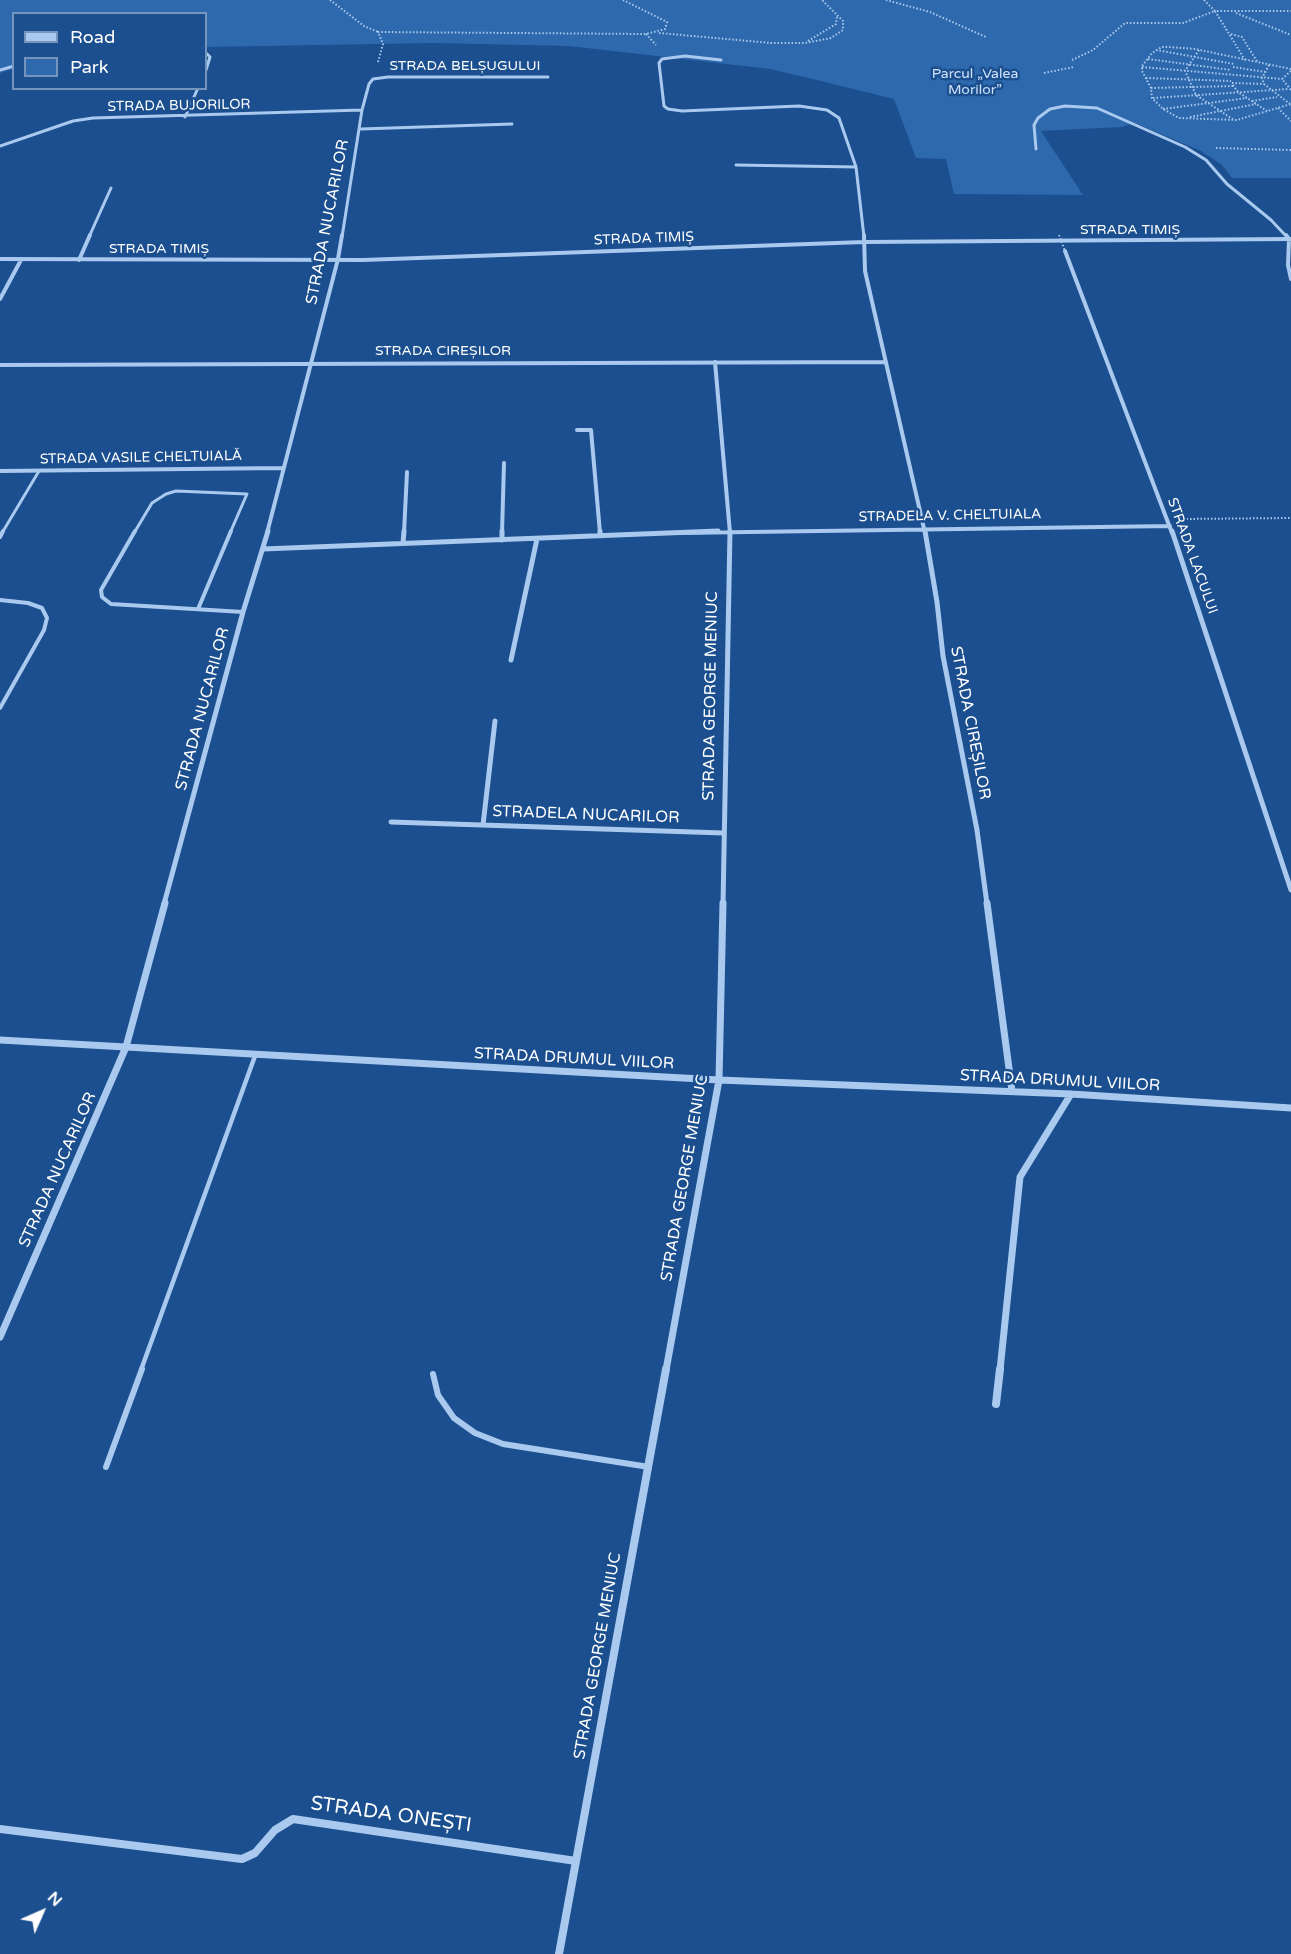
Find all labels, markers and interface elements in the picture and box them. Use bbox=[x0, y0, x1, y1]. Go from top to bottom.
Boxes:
legend bbox=[12, 12, 207, 90]
text: Road bbox=[70, 26, 115, 48]
text: Park bbox=[70, 56, 108, 78]
street label: STRADA BELȘUGULUI bbox=[390, 58, 540, 74]
park label: Parcul „Valea Morilor” bbox=[932, 66, 1018, 98]
street label: STRADA BUJORILOR bbox=[107, 96, 251, 116]
street label: STRADA NUCARILOR bbox=[303, 138, 353, 306]
street label: STRADA TIMIȘ bbox=[1080, 222, 1180, 238]
street label: STRADA TIMIȘ bbox=[594, 229, 694, 249]
street label: STRADA TIMIȘ bbox=[109, 241, 209, 257]
street label: STRADA CIREȘILOR bbox=[375, 343, 511, 359]
street label: STRADA VASILE CHELTUIALĂ bbox=[40, 448, 242, 468]
street label: STRADA LACULUI bbox=[1163, 496, 1221, 616]
street label: STRADELA V. CHELTUIALA bbox=[859, 506, 1041, 526]
street label: STRADA GEORGE MENIUC bbox=[700, 591, 722, 801]
street label: STRADA NUCARILOR bbox=[172, 625, 234, 793]
street label: STRADA CIREȘILOR bbox=[946, 645, 994, 801]
street label: STRADELA NUCARILOR bbox=[492, 802, 680, 828]
street label: STRADA DRUMUL VIILOR bbox=[473, 1044, 675, 1074]
street label: STRADA DRUMUL VIILOR bbox=[959, 1066, 1161, 1096]
street label: STRADA GEORGE MENIUC bbox=[657, 1073, 713, 1283]
street label: STRADA NUCARILOR bbox=[15, 1089, 101, 1251]
street label: STRADA GEORGE MENIUC bbox=[570, 1551, 626, 1761]
street label: STRADA ONEȘTI bbox=[309, 1792, 473, 1838]
north arrow bbox=[12, 1882, 72, 1942]
text: N bbox=[43, 1888, 66, 1911]

